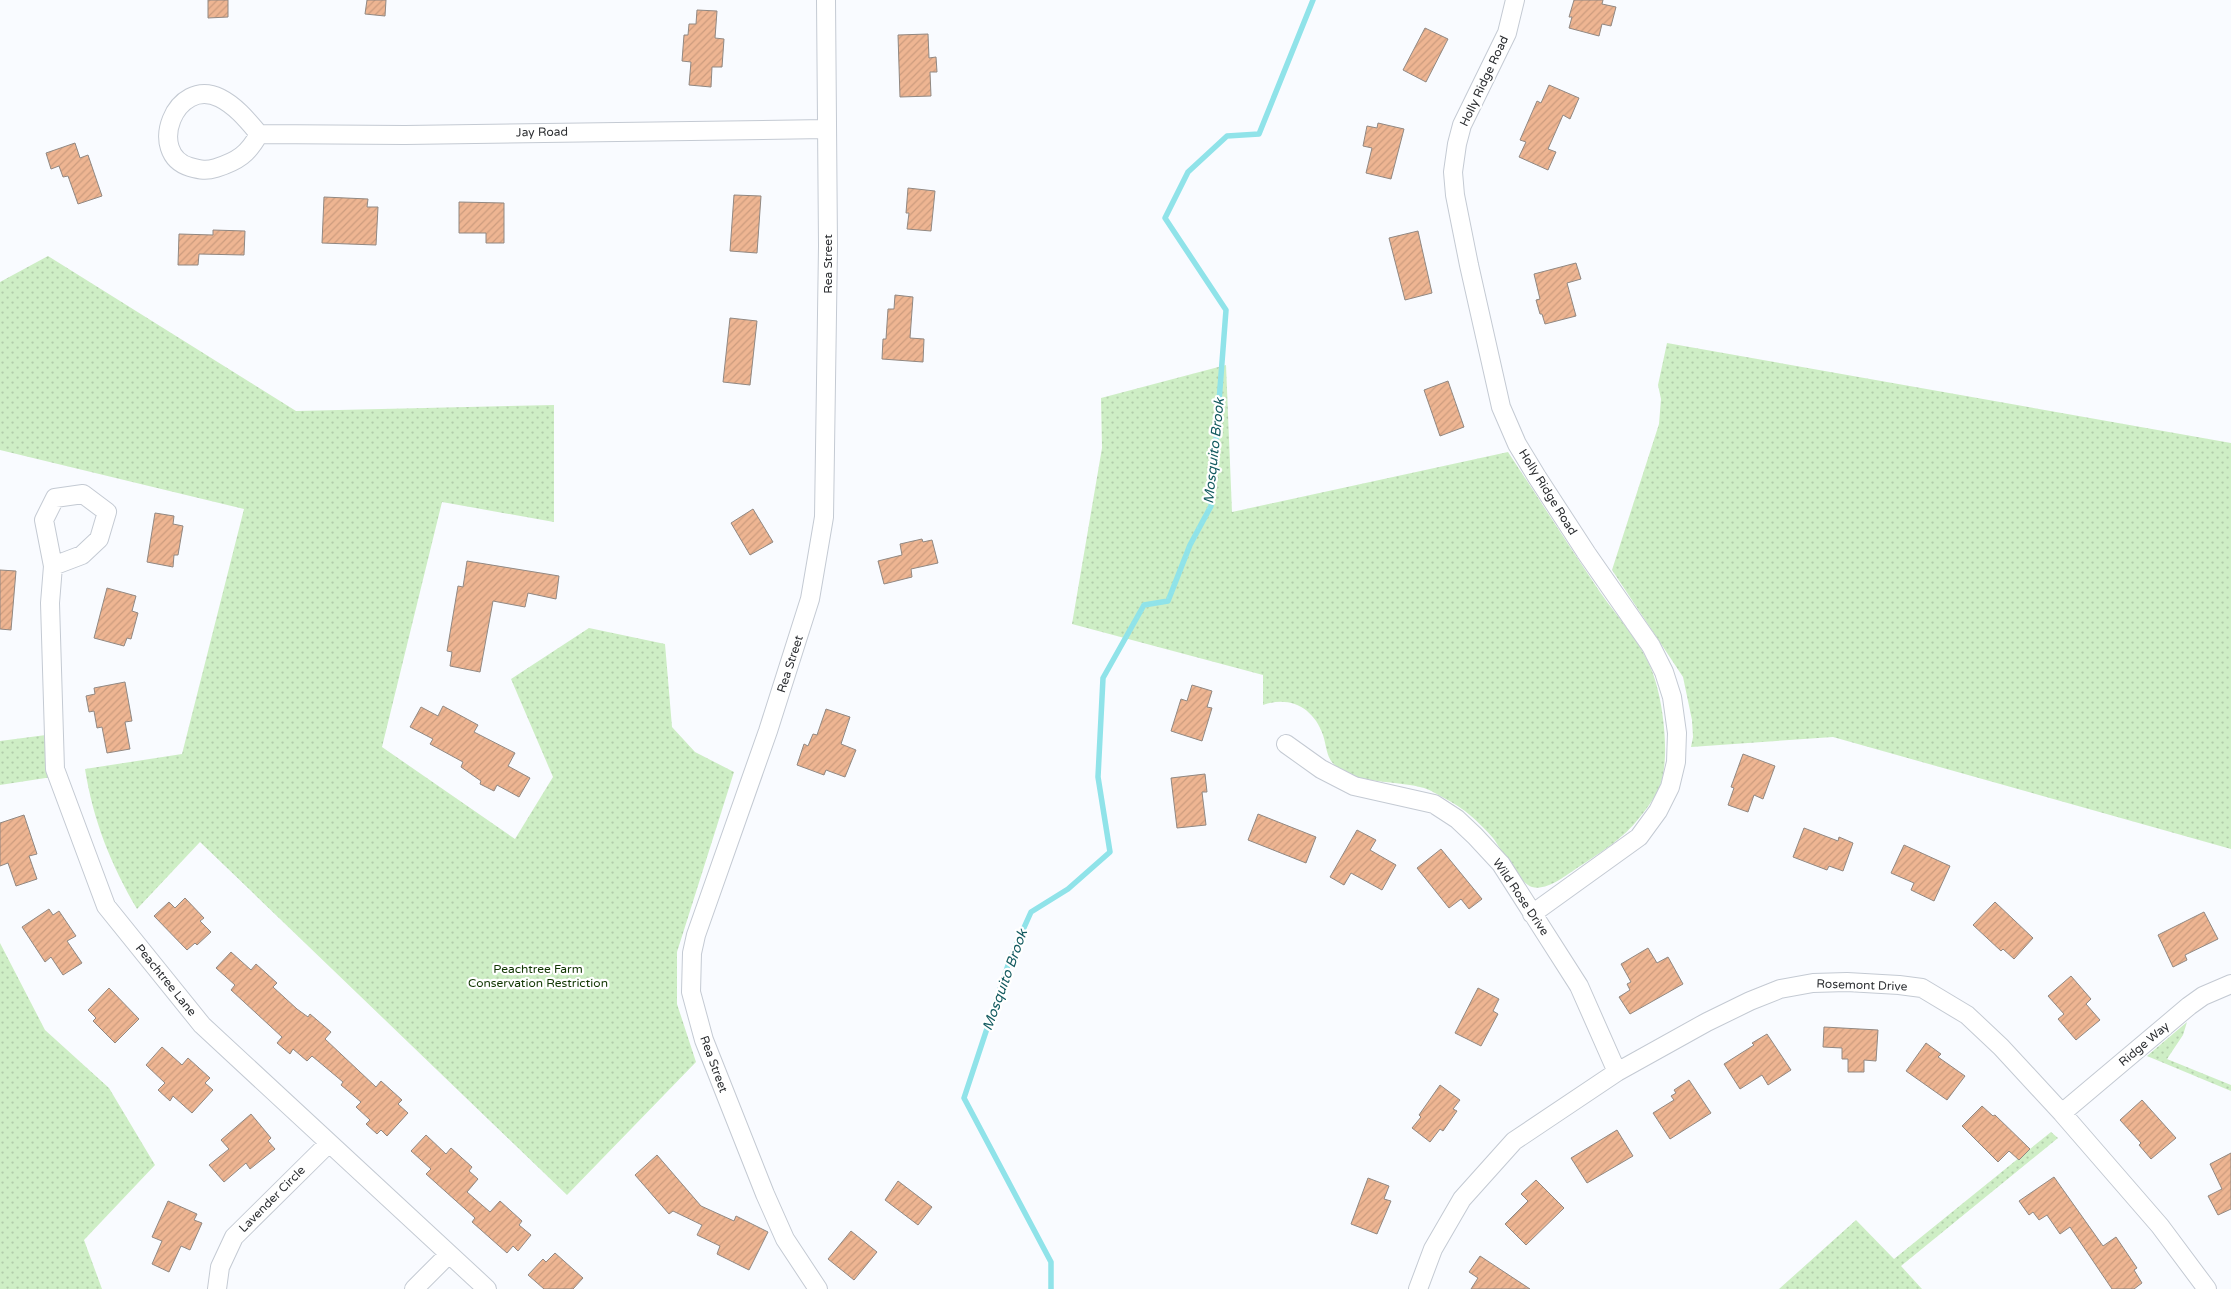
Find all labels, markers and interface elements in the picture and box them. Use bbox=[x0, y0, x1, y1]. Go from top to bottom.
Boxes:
street label: Holly Ridge Road bbox=[1457, 33, 1511, 129]
street label: Jay Road bbox=[516, 125, 568, 139]
street label: Rea Street bbox=[821, 234, 835, 294]
water label: Mosquito Brook bbox=[1200, 396, 1228, 505]
street label: Holly Ridge Road bbox=[1516, 447, 1580, 537]
street label: Rea Street bbox=[774, 633, 806, 694]
street label: Wild Rose Drive bbox=[1490, 856, 1552, 938]
water label: Mosquito Brook bbox=[979, 926, 1032, 1033]
street label: Peachtree Lane bbox=[133, 941, 199, 1019]
park label: Peachtree Farm Conservation Restriction bbox=[468, 962, 608, 990]
street label: Rosemont Drive bbox=[1816, 976, 1908, 994]
street label: Ridge Way bbox=[2116, 1019, 2172, 1069]
street label: Rea Street bbox=[697, 1034, 731, 1095]
street label: Lavender Circle bbox=[236, 1163, 308, 1235]

